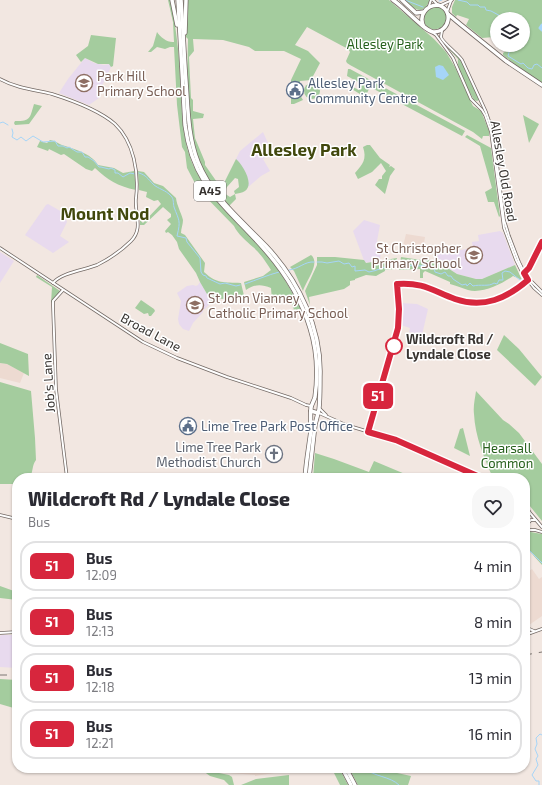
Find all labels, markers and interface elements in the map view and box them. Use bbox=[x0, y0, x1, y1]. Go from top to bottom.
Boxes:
map controls bbox=[490, 12, 530, 52]
button: layers bbox=[490, 12, 530, 52]
park label: Allesley Park bbox=[347, 36, 424, 52]
place label: Park Hill Primary School bbox=[97, 68, 186, 99]
school or university icon: Park Hill Primary School bbox=[74, 73, 94, 93]
place label: Allesley Park Community Centre bbox=[308, 75, 417, 106]
public building icon: Allesley Park Community Centre bbox=[285, 80, 305, 100]
street label: Allesley Old Road bbox=[487, 119, 521, 223]
district label: Allesley Park bbox=[251, 139, 357, 160]
road number: A45 bbox=[194, 181, 226, 201]
district label: Mount Nod bbox=[61, 203, 149, 223]
place label: St Christopher Primary School bbox=[372, 240, 461, 271]
school or university icon: St Christopher Primary School bbox=[464, 245, 484, 265]
place label: St John Vianney Catholic Primary School bbox=[208, 290, 348, 321]
school or university icon: St John Vianney Catholic Primary School bbox=[185, 295, 205, 315]
street label: Broad Lane bbox=[118, 309, 184, 355]
place label: Wildcroft Rd / Lyndale Close bbox=[406, 331, 494, 362]
marker: Wildcroft Rd / Lyndale Close bbox=[385, 337, 403, 355]
street label: Job's Lane bbox=[38, 353, 58, 413]
line badge: 51 bbox=[360, 383, 396, 409]
text: 51 bbox=[371, 387, 385, 404]
public building icon: Lime Tree Park Post Office bbox=[178, 416, 198, 436]
place label: Lime Tree Park Post Office bbox=[201, 418, 353, 434]
place label: Lime Tree Park Methodist Church bbox=[156, 439, 261, 470]
park label: Hearsall Common bbox=[481, 440, 533, 471]
church icon: Lime Tree Park Methodist Church bbox=[264, 444, 284, 464]
button: heart bbox=[472, 486, 514, 528]
text: Wildcroft Rd / Lyndale Close bbox=[28, 487, 290, 510]
text: Bus bbox=[28, 514, 50, 530]
text: Bus bbox=[86, 549, 112, 567]
text: 51 bbox=[45, 557, 59, 574]
text: 4 min bbox=[474, 557, 512, 575]
text: 12:09 bbox=[86, 567, 117, 583]
text: Bus bbox=[86, 605, 112, 623]
text: 51 bbox=[45, 613, 59, 630]
text: 8 min bbox=[474, 613, 512, 631]
text: 12:13 bbox=[86, 623, 114, 639]
text: Bus bbox=[86, 661, 112, 679]
text: 51 bbox=[45, 669, 59, 686]
text: 13 min bbox=[469, 669, 512, 687]
text: 12:18 bbox=[86, 679, 115, 695]
text: Bus bbox=[86, 717, 112, 735]
text: 51 bbox=[45, 725, 59, 742]
text: 16 min bbox=[469, 725, 512, 743]
text: 12:21 bbox=[86, 735, 114, 751]

